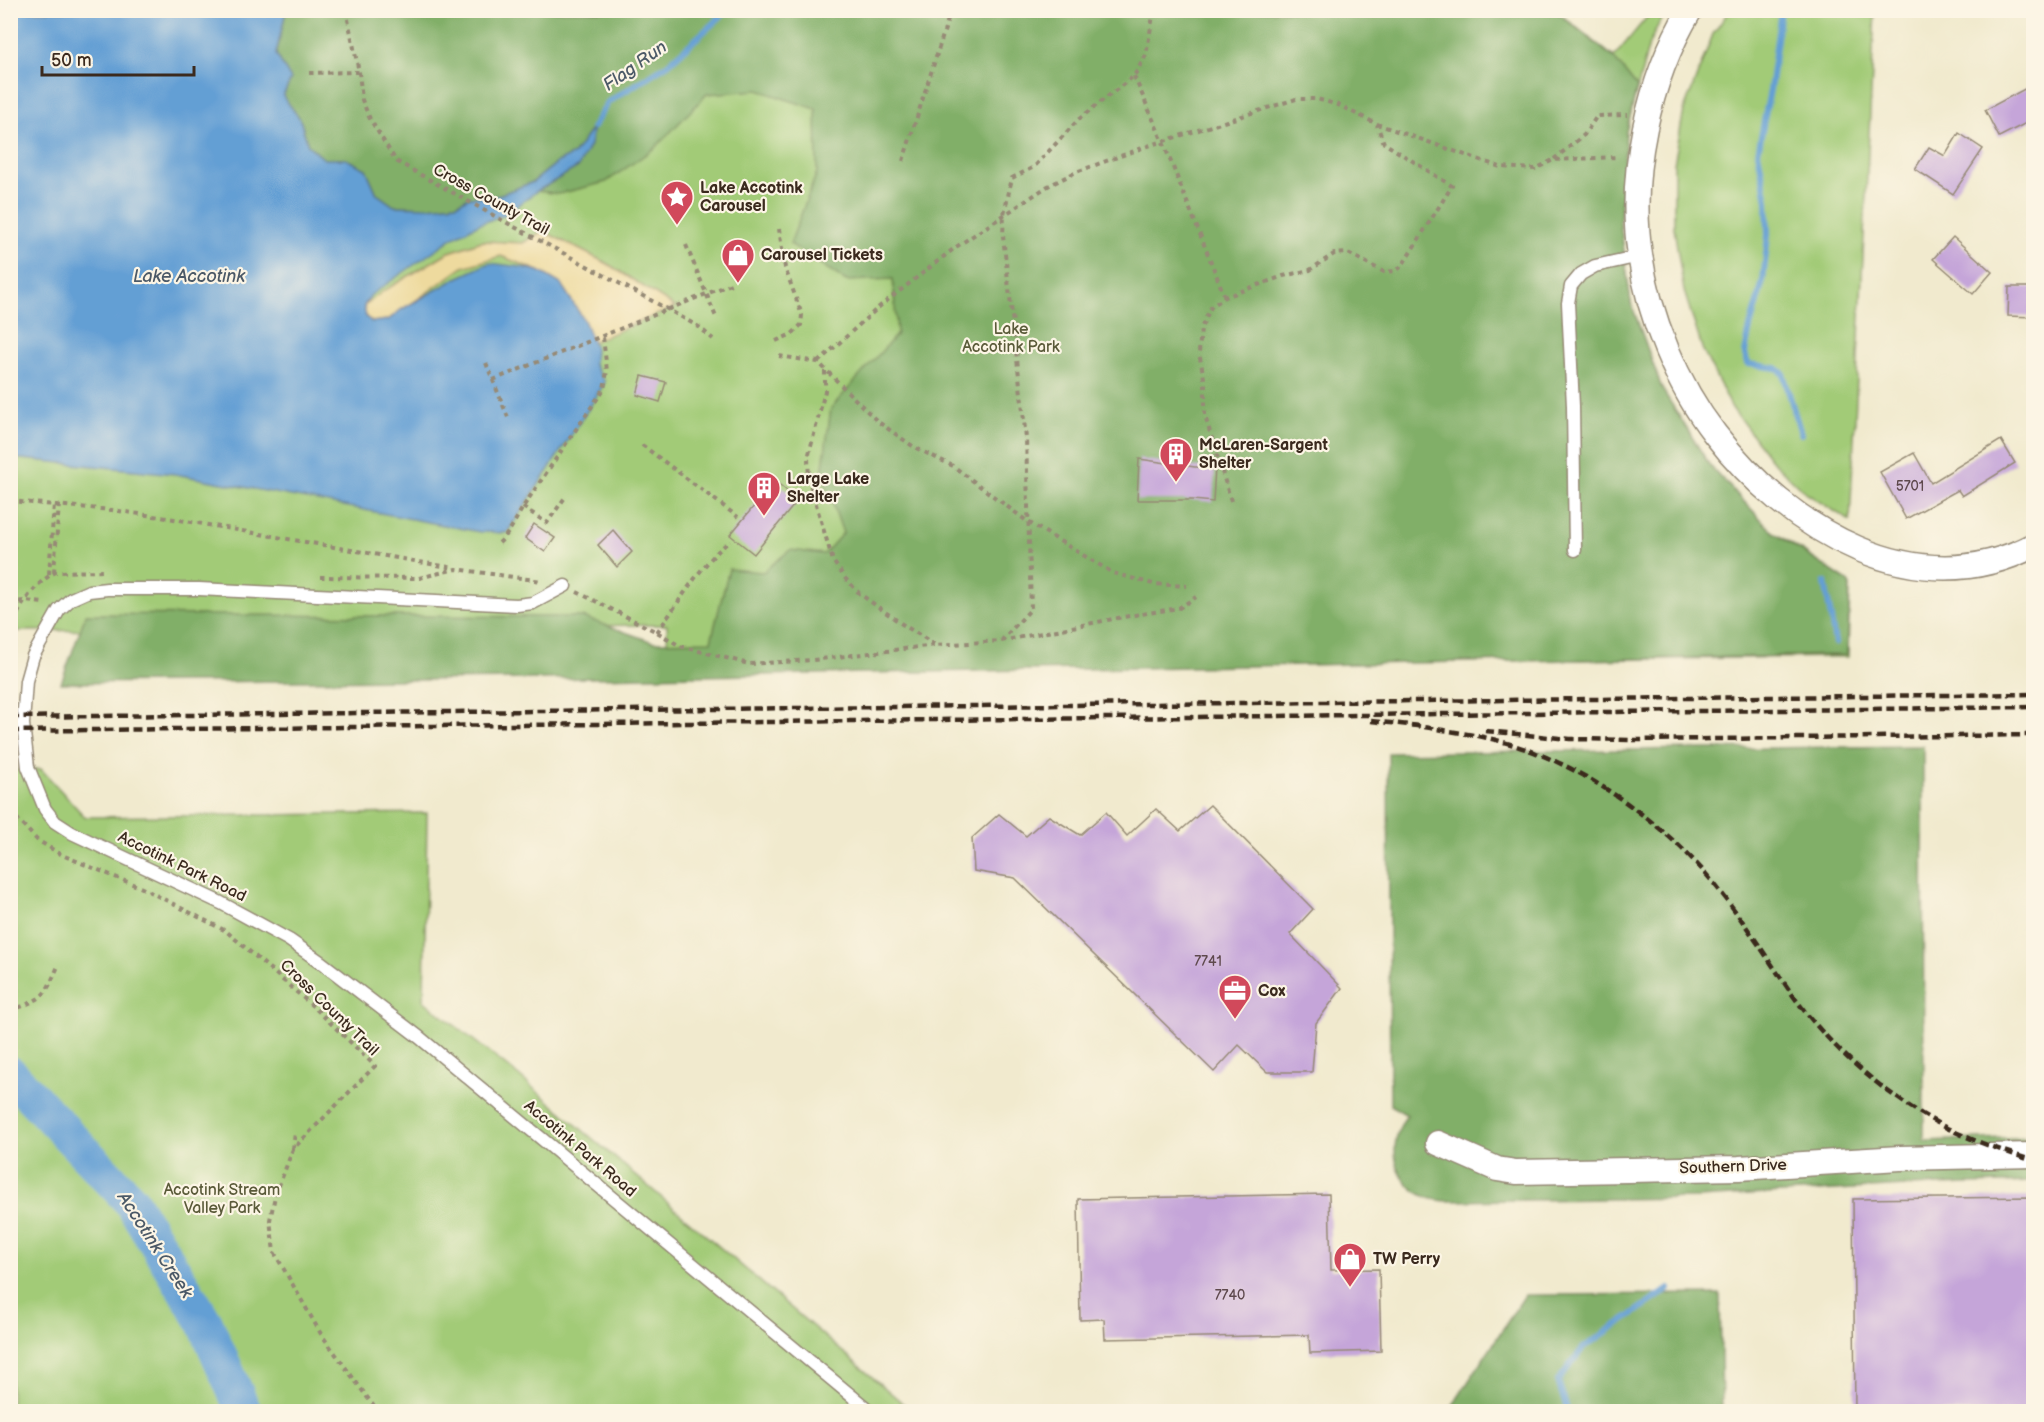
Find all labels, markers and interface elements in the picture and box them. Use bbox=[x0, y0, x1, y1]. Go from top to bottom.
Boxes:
water label: Flag Run bbox=[599, 36, 671, 96]
scale bar bbox=[42, 39, 194, 77]
text: 50 m bbox=[51, 50, 92, 71]
street label: Cross County Trail bbox=[430, 160, 552, 240]
place icon: Lake Accotink Carousel bbox=[659, 179, 695, 226]
place label: Lake Accotink Carousel bbox=[700, 179, 803, 216]
shop icon: Carousel Tickets bbox=[720, 237, 756, 284]
place label: Carousel Tickets bbox=[761, 246, 883, 265]
water label: Lake Accotink bbox=[133, 266, 246, 287]
park label: Lake Accotink Park bbox=[962, 320, 1060, 357]
building icon: McLaren-Sargent Shelter bbox=[1158, 436, 1194, 483]
place label: McLaren-Sargent Shelter bbox=[1199, 436, 1328, 473]
building icon: Large Lake Shelter bbox=[746, 470, 782, 517]
place label: Large Lake Shelter bbox=[787, 470, 869, 507]
house number: 5701 bbox=[1896, 478, 1924, 495]
street label: Accotink Park Road bbox=[115, 828, 249, 906]
house number: 7741 bbox=[1194, 953, 1222, 970]
street label: Cross County Trail bbox=[276, 956, 382, 1060]
office icon: Cox bbox=[1217, 973, 1253, 1020]
place label: Cox bbox=[1258, 982, 1285, 1001]
street label: Accotink Park Road bbox=[520, 1097, 640, 1201]
street label: Southern Drive bbox=[1679, 1156, 1788, 1178]
park label: Accotink Stream Valley Park bbox=[164, 1181, 280, 1218]
water label: Accotink Creek bbox=[112, 1187, 198, 1303]
shop icon: TW Perry bbox=[1332, 1241, 1368, 1288]
place label: TW Perry bbox=[1373, 1250, 1441, 1269]
house number: 7740 bbox=[1215, 1287, 1245, 1304]

